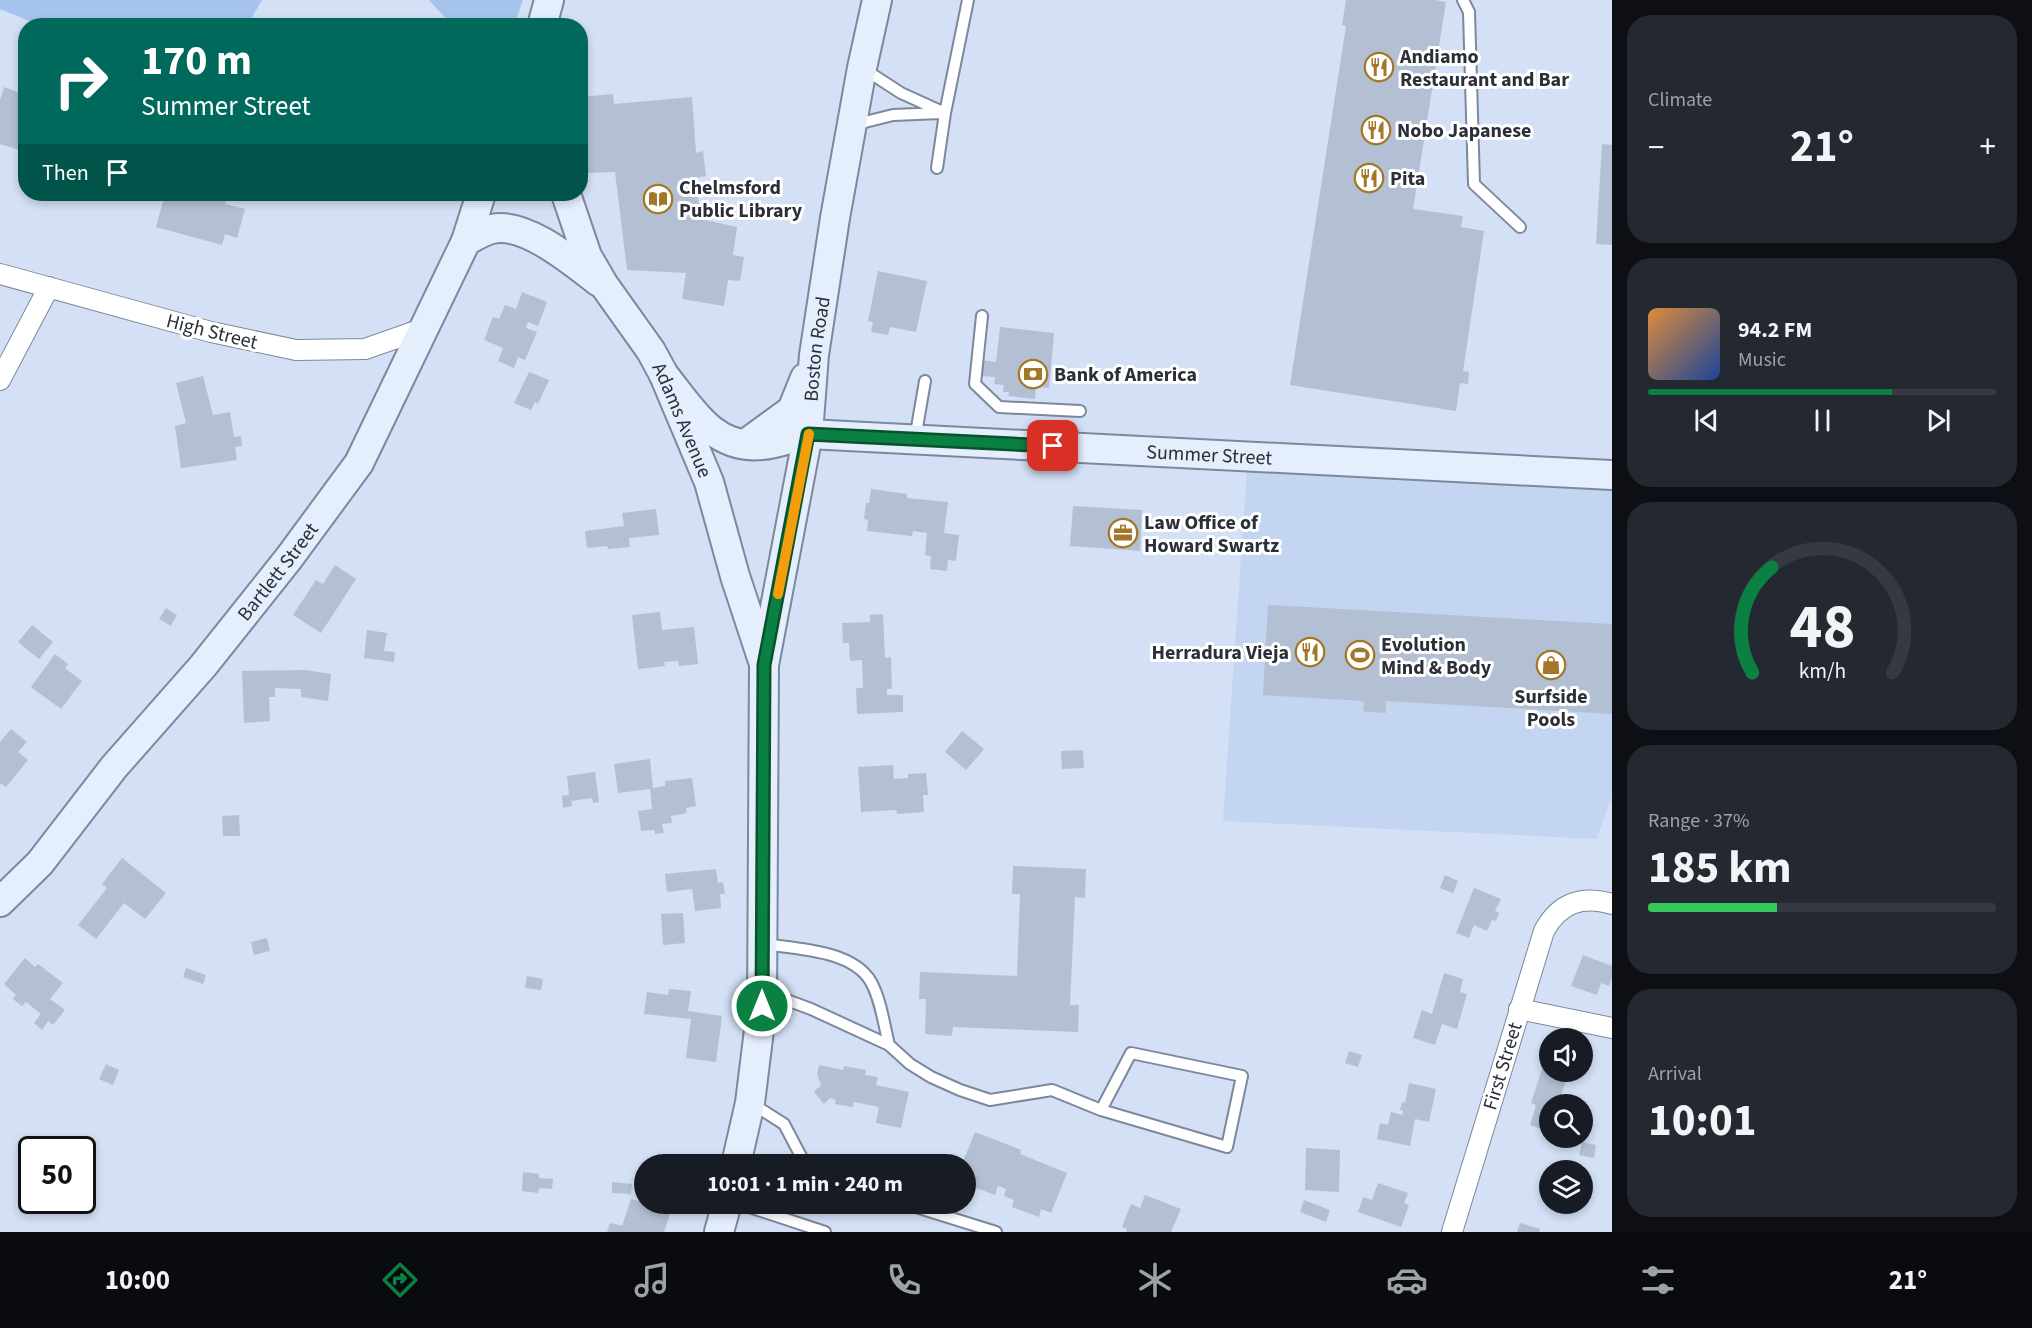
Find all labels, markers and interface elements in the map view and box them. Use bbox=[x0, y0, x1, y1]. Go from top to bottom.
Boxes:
text: 170 m bbox=[141, 31, 252, 91]
icon: right bbox=[42, 42, 120, 120]
place label: Andiamo Restaurant and Bar bbox=[1399, 43, 1569, 94]
restaurant icon: Andiamo Restaurant and Bar bbox=[1363, 51, 1395, 83]
text: Climate bbox=[1648, 86, 1712, 114]
text: Summer Street bbox=[141, 87, 311, 126]
restaurant icon: Nobo Japanese bbox=[1360, 114, 1392, 146]
text: 21° bbox=[1790, 115, 1854, 179]
place label: Nobo Japanese bbox=[1397, 117, 1531, 145]
text: − bbox=[1648, 124, 1664, 171]
text: + bbox=[1980, 124, 1996, 171]
icon: arrive bbox=[101, 156, 134, 189]
text: Then bbox=[42, 157, 89, 189]
restaurant icon: Pita bbox=[1353, 162, 1385, 194]
place label: Pita bbox=[1390, 165, 1425, 193]
place label: Chelmsford Public Library bbox=[679, 174, 803, 225]
library icon: Chelmsford Public Library bbox=[642, 183, 674, 215]
street label: Boston Road bbox=[798, 295, 838, 403]
street label: High Street bbox=[163, 307, 261, 357]
text: 94.2 FM bbox=[1738, 314, 1812, 346]
text: Music bbox=[1738, 346, 1786, 374]
street label: Adams Avenue bbox=[645, 358, 719, 482]
bank icon: Bank of America bbox=[1017, 358, 1049, 390]
place label: Bank of America bbox=[1054, 361, 1197, 389]
icon: previous bbox=[1690, 404, 1723, 437]
icon: pause bbox=[1806, 404, 1839, 437]
icon: next bbox=[1922, 404, 1955, 437]
pin bbox=[1027, 420, 1078, 471]
icon: arrive bbox=[1036, 429, 1069, 462]
street label: Summer Street bbox=[1146, 438, 1273, 473]
place label: Law Office of Howard Swartz bbox=[1144, 509, 1279, 560]
street label: Bartlett Street bbox=[231, 517, 326, 627]
office icon: Law Office of Howard Swartz bbox=[1107, 517, 1139, 549]
text: 48 bbox=[1789, 583, 1855, 672]
place label: Evolution Mind & Body bbox=[1381, 631, 1492, 682]
restaurant icon: Herradura Vieja bbox=[1294, 636, 1326, 668]
place label: Herradura Vieja bbox=[1151, 639, 1289, 667]
sports icon: Evolution Mind & Body bbox=[1344, 639, 1376, 671]
shop icon: Surfside Pools bbox=[1535, 649, 1567, 681]
text: km/h bbox=[1798, 656, 1846, 687]
place label: Surfside Pools bbox=[1514, 683, 1588, 734]
text: Range · 37% bbox=[1648, 807, 1749, 835]
text: 185 km bbox=[1648, 836, 1792, 900]
position arrow bbox=[730, 974, 794, 1038]
street label: First Street bbox=[1476, 1019, 1530, 1114]
map controls bbox=[1539, 1028, 1593, 1214]
button: sound bbox=[1539, 1028, 1593, 1082]
text: Arrival bbox=[1648, 1060, 1702, 1088]
text: 10:01 bbox=[1648, 1089, 1757, 1153]
button: search bbox=[1539, 1094, 1593, 1148]
speed limit sign: 50 bbox=[18, 1136, 96, 1214]
button: layers bbox=[1539, 1160, 1593, 1214]
text: 10:01 · 1 min · 240 m bbox=[707, 1168, 903, 1200]
icon: directions bbox=[379, 1259, 421, 1301]
icon: music bbox=[631, 1259, 673, 1301]
icon: phone bbox=[883, 1259, 925, 1301]
icon: climate bbox=[1134, 1259, 1176, 1301]
icon: car bbox=[1386, 1259, 1428, 1301]
icon: filters bbox=[1637, 1259, 1679, 1301]
text: 10:00 bbox=[105, 1261, 170, 1300]
text: 21° bbox=[1889, 1261, 1927, 1300]

